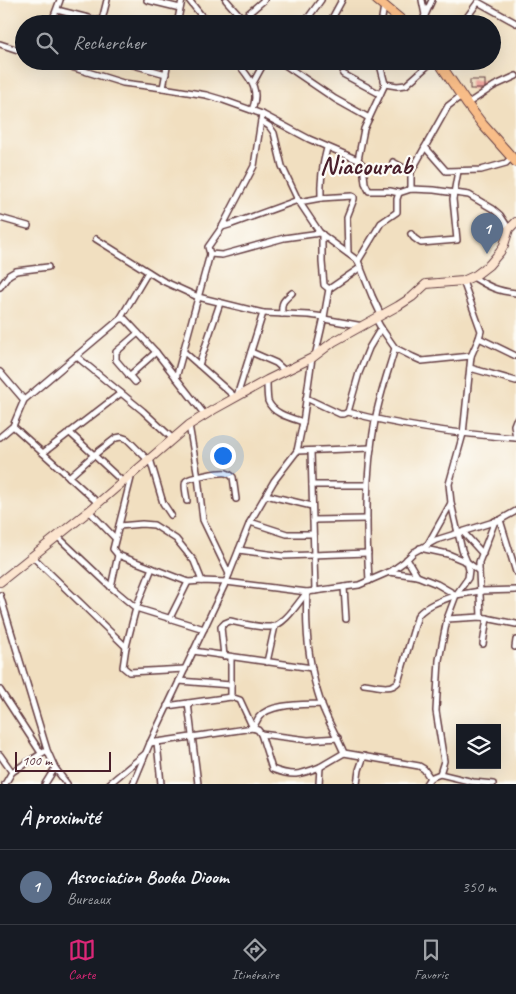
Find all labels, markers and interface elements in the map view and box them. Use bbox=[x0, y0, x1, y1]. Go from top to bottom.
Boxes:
search box bbox=[15, 15, 501, 70]
icon: search bbox=[33, 29, 61, 57]
text: Rechercher bbox=[73, 31, 146, 55]
district label: Niacourab bbox=[320, 149, 415, 182]
pin: 1 bbox=[471, 213, 503, 254]
your location bbox=[210, 443, 236, 469]
map controls bbox=[456, 724, 501, 769]
button: layers bbox=[456, 724, 501, 769]
scale bar bbox=[15, 749, 111, 772]
text: 100 m bbox=[22, 752, 52, 769]
text: À proximité bbox=[20, 804, 100, 830]
text: Association Booka Dioom bbox=[67, 865, 229, 889]
text: 1 bbox=[32, 877, 40, 897]
text: 350 m bbox=[462, 877, 496, 897]
text: Bureaux bbox=[67, 889, 110, 909]
tab: Carte bbox=[68, 936, 96, 983]
tab: Itinéraire bbox=[231, 936, 279, 983]
tab: Favoris bbox=[414, 936, 448, 983]

